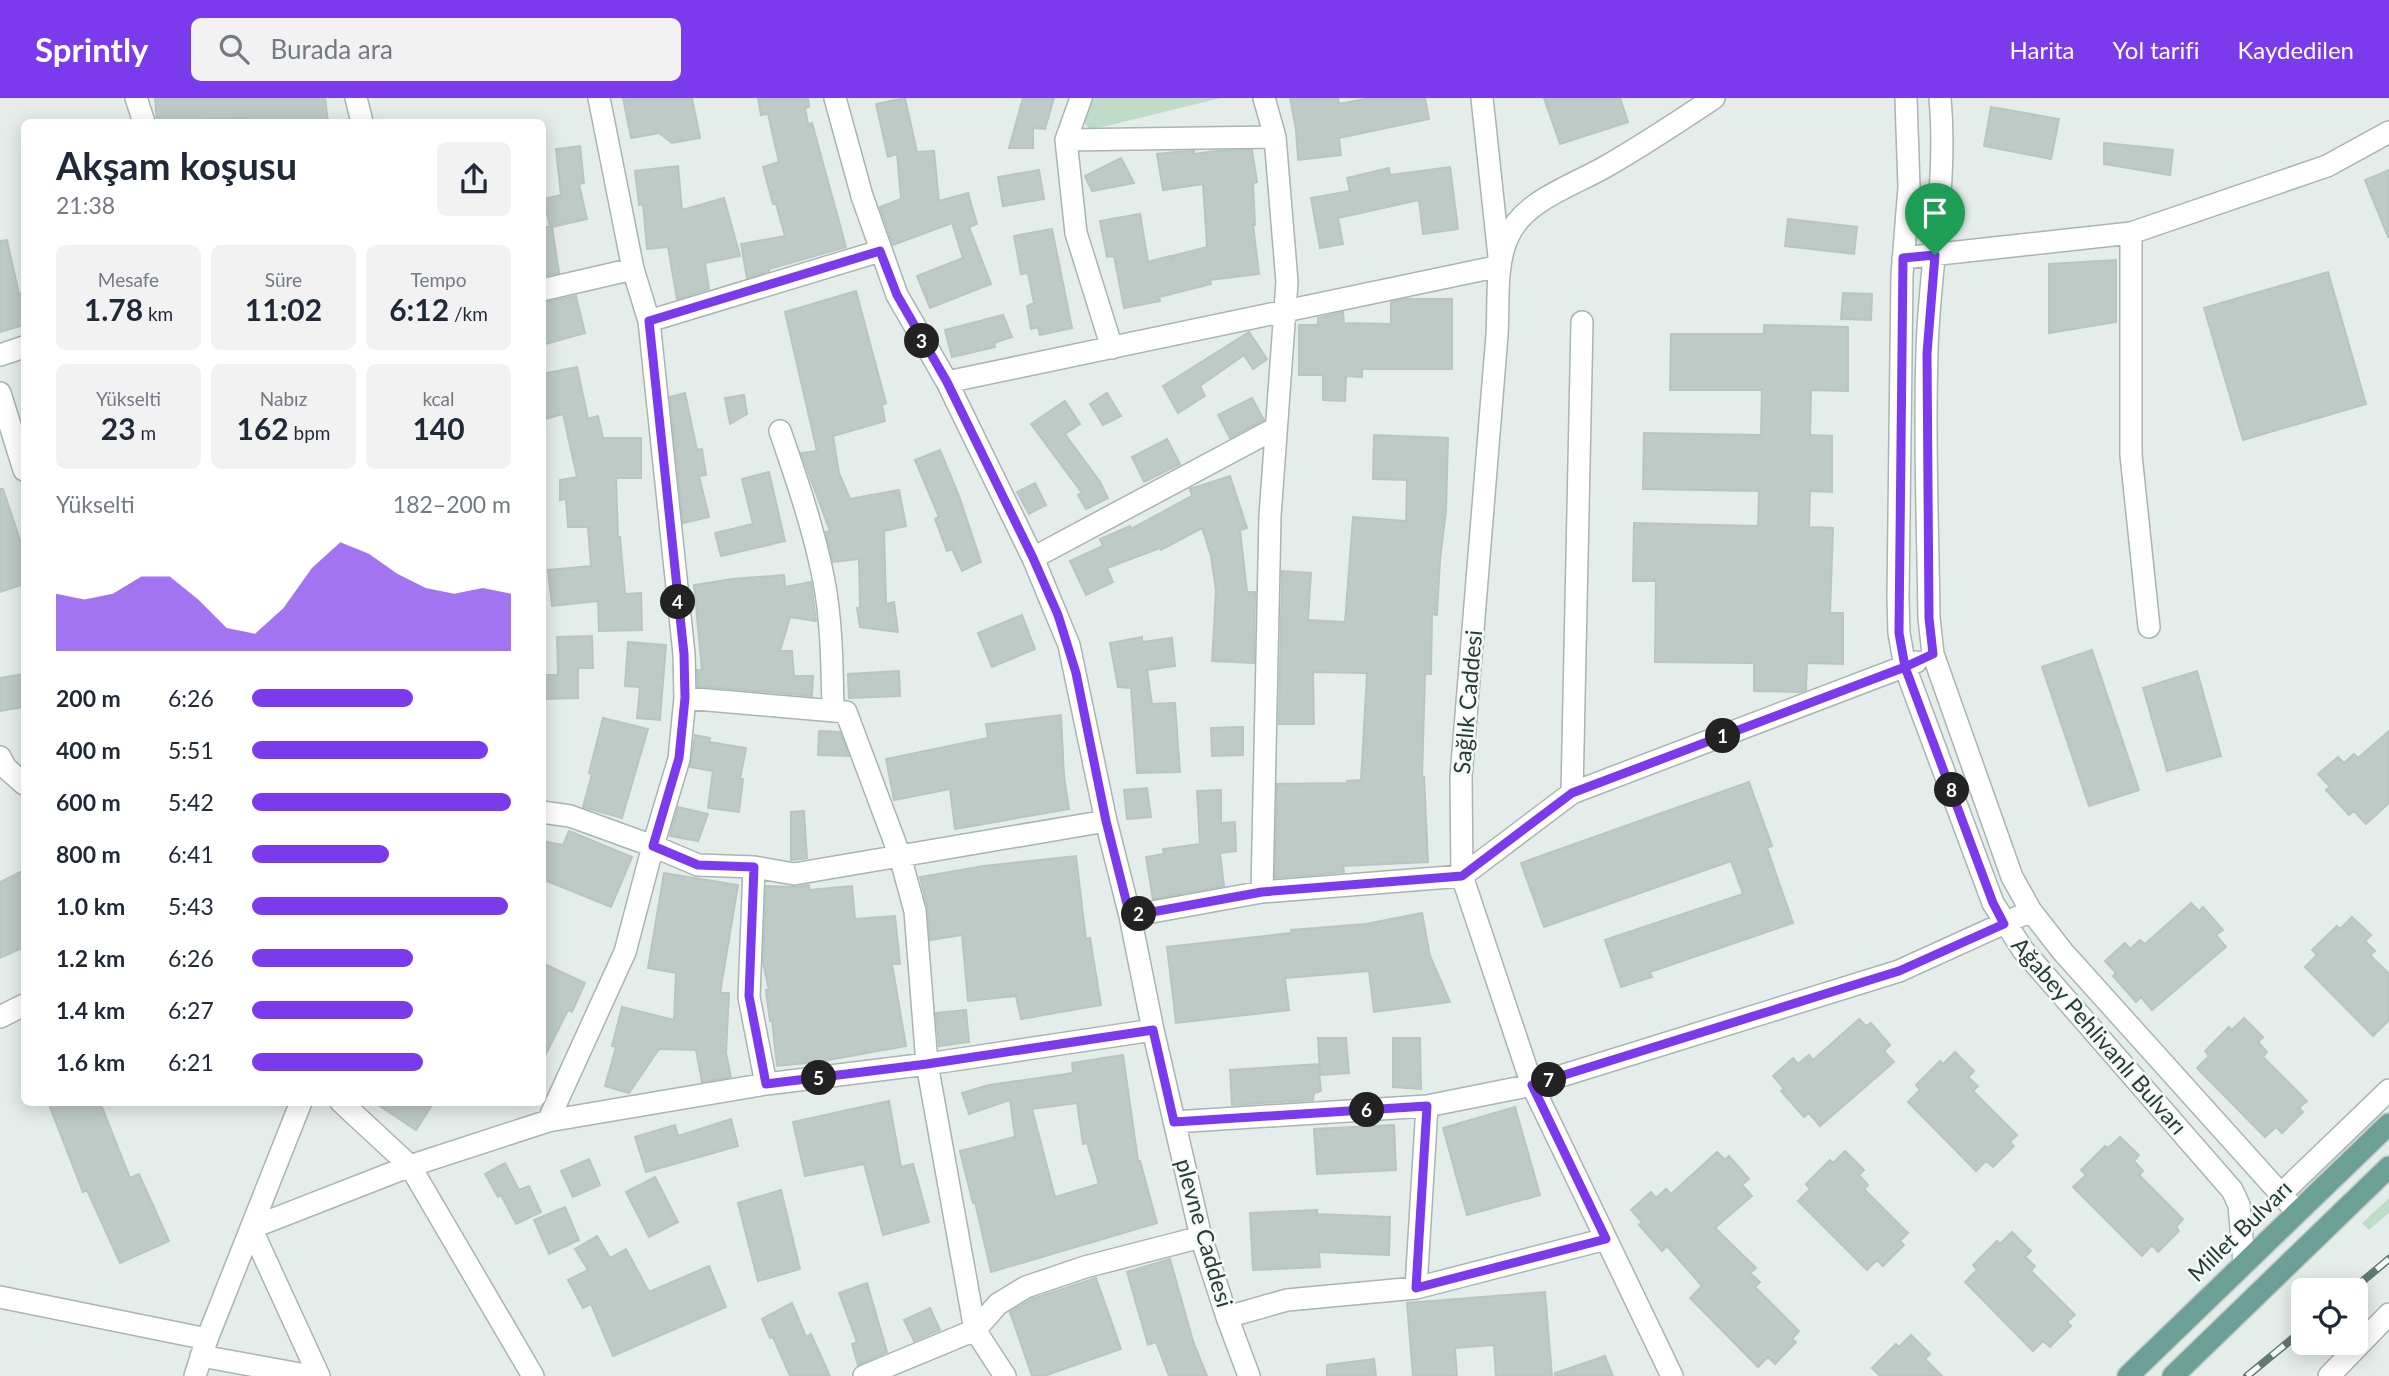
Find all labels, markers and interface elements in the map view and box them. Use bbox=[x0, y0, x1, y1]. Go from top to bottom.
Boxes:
search box bbox=[191, 18, 681, 81]
text: Sprintly bbox=[35, 29, 149, 69]
icon: search bbox=[215, 30, 253, 68]
text: Burada ara bbox=[271, 33, 393, 65]
text: Harita bbox=[2010, 35, 2074, 64]
text: Yol tarifi bbox=[2112, 35, 2199, 64]
text: Kaydedilen bbox=[2237, 35, 2354, 64]
text: Akşam koşusu bbox=[56, 142, 297, 188]
button: share bbox=[437, 142, 511, 216]
pin bbox=[1905, 183, 1965, 255]
text: 21:38 bbox=[56, 191, 115, 219]
icon: arrive bbox=[1916, 194, 1954, 232]
text: Mesafe bbox=[98, 268, 159, 291]
text: Süre bbox=[265, 268, 302, 291]
text: Tempo bbox=[411, 268, 466, 291]
text: 1.78 bbox=[84, 291, 143, 327]
text: 11:02 bbox=[245, 291, 322, 327]
text: 6:12 bbox=[389, 291, 449, 327]
text: km bbox=[143, 302, 173, 325]
text: /km bbox=[449, 302, 488, 325]
pin: 3 bbox=[904, 324, 940, 358]
text: 3 bbox=[916, 329, 927, 352]
text: Yükselti bbox=[96, 387, 161, 410]
text: Nabız bbox=[260, 387, 307, 410]
text: kcal bbox=[422, 387, 455, 410]
text: 23 bbox=[101, 410, 136, 446]
text: 162 bbox=[237, 410, 289, 446]
text: 140 bbox=[412, 410, 465, 446]
text: m bbox=[136, 421, 156, 444]
text: bpm bbox=[289, 421, 330, 444]
text: Yükselti bbox=[56, 490, 135, 518]
text: 182–200 m bbox=[393, 490, 511, 518]
pin: 4 bbox=[660, 584, 696, 620]
text: 4 bbox=[672, 590, 683, 613]
street label: Sağlık Caddesi bbox=[1447, 629, 1487, 775]
text: 200 m bbox=[56, 684, 121, 712]
text: 6:26 bbox=[168, 684, 214, 712]
pin: 1 bbox=[1706, 718, 1740, 754]
text: 1 bbox=[1717, 724, 1728, 747]
text: 400 m bbox=[56, 736, 121, 764]
text: 5:51 bbox=[168, 736, 214, 764]
pin: 8 bbox=[1934, 772, 1969, 808]
text: 8 bbox=[1946, 778, 1957, 801]
text: 600 m bbox=[56, 788, 121, 816]
text: 5:42 bbox=[168, 788, 214, 816]
text: 800 m bbox=[56, 840, 121, 868]
text: 6:41 bbox=[168, 840, 214, 868]
text: 1.0 km bbox=[56, 892, 125, 920]
text: 5:43 bbox=[168, 892, 214, 920]
pin: 2 bbox=[1122, 896, 1156, 932]
text: 2 bbox=[1133, 902, 1144, 925]
street label: Ağabey Pehlivanlı Bulvarı bbox=[2006, 931, 2193, 1140]
text: 1.2 km bbox=[56, 944, 125, 972]
text: 6:26 bbox=[168, 944, 214, 972]
text: 1.4 km bbox=[56, 996, 125, 1024]
text: 6:27 bbox=[168, 996, 214, 1024]
text: 1.6 km bbox=[56, 1048, 125, 1076]
text: 6:21 bbox=[168, 1048, 214, 1076]
pin: 5 bbox=[802, 1060, 836, 1096]
pin: 7 bbox=[1532, 1062, 1566, 1098]
text: 5 bbox=[813, 1066, 824, 1089]
text: 7 bbox=[1543, 1068, 1554, 1091]
pin: 6 bbox=[1350, 1093, 1384, 1128]
text: 6 bbox=[1361, 1098, 1372, 1121]
street label: plevne Caddesi bbox=[1170, 1155, 1240, 1310]
street label: Millet Bulvarı bbox=[2182, 1174, 2297, 1287]
map controls bbox=[2291, 1278, 2368, 1355]
button: locate bbox=[2291, 1278, 2368, 1355]

